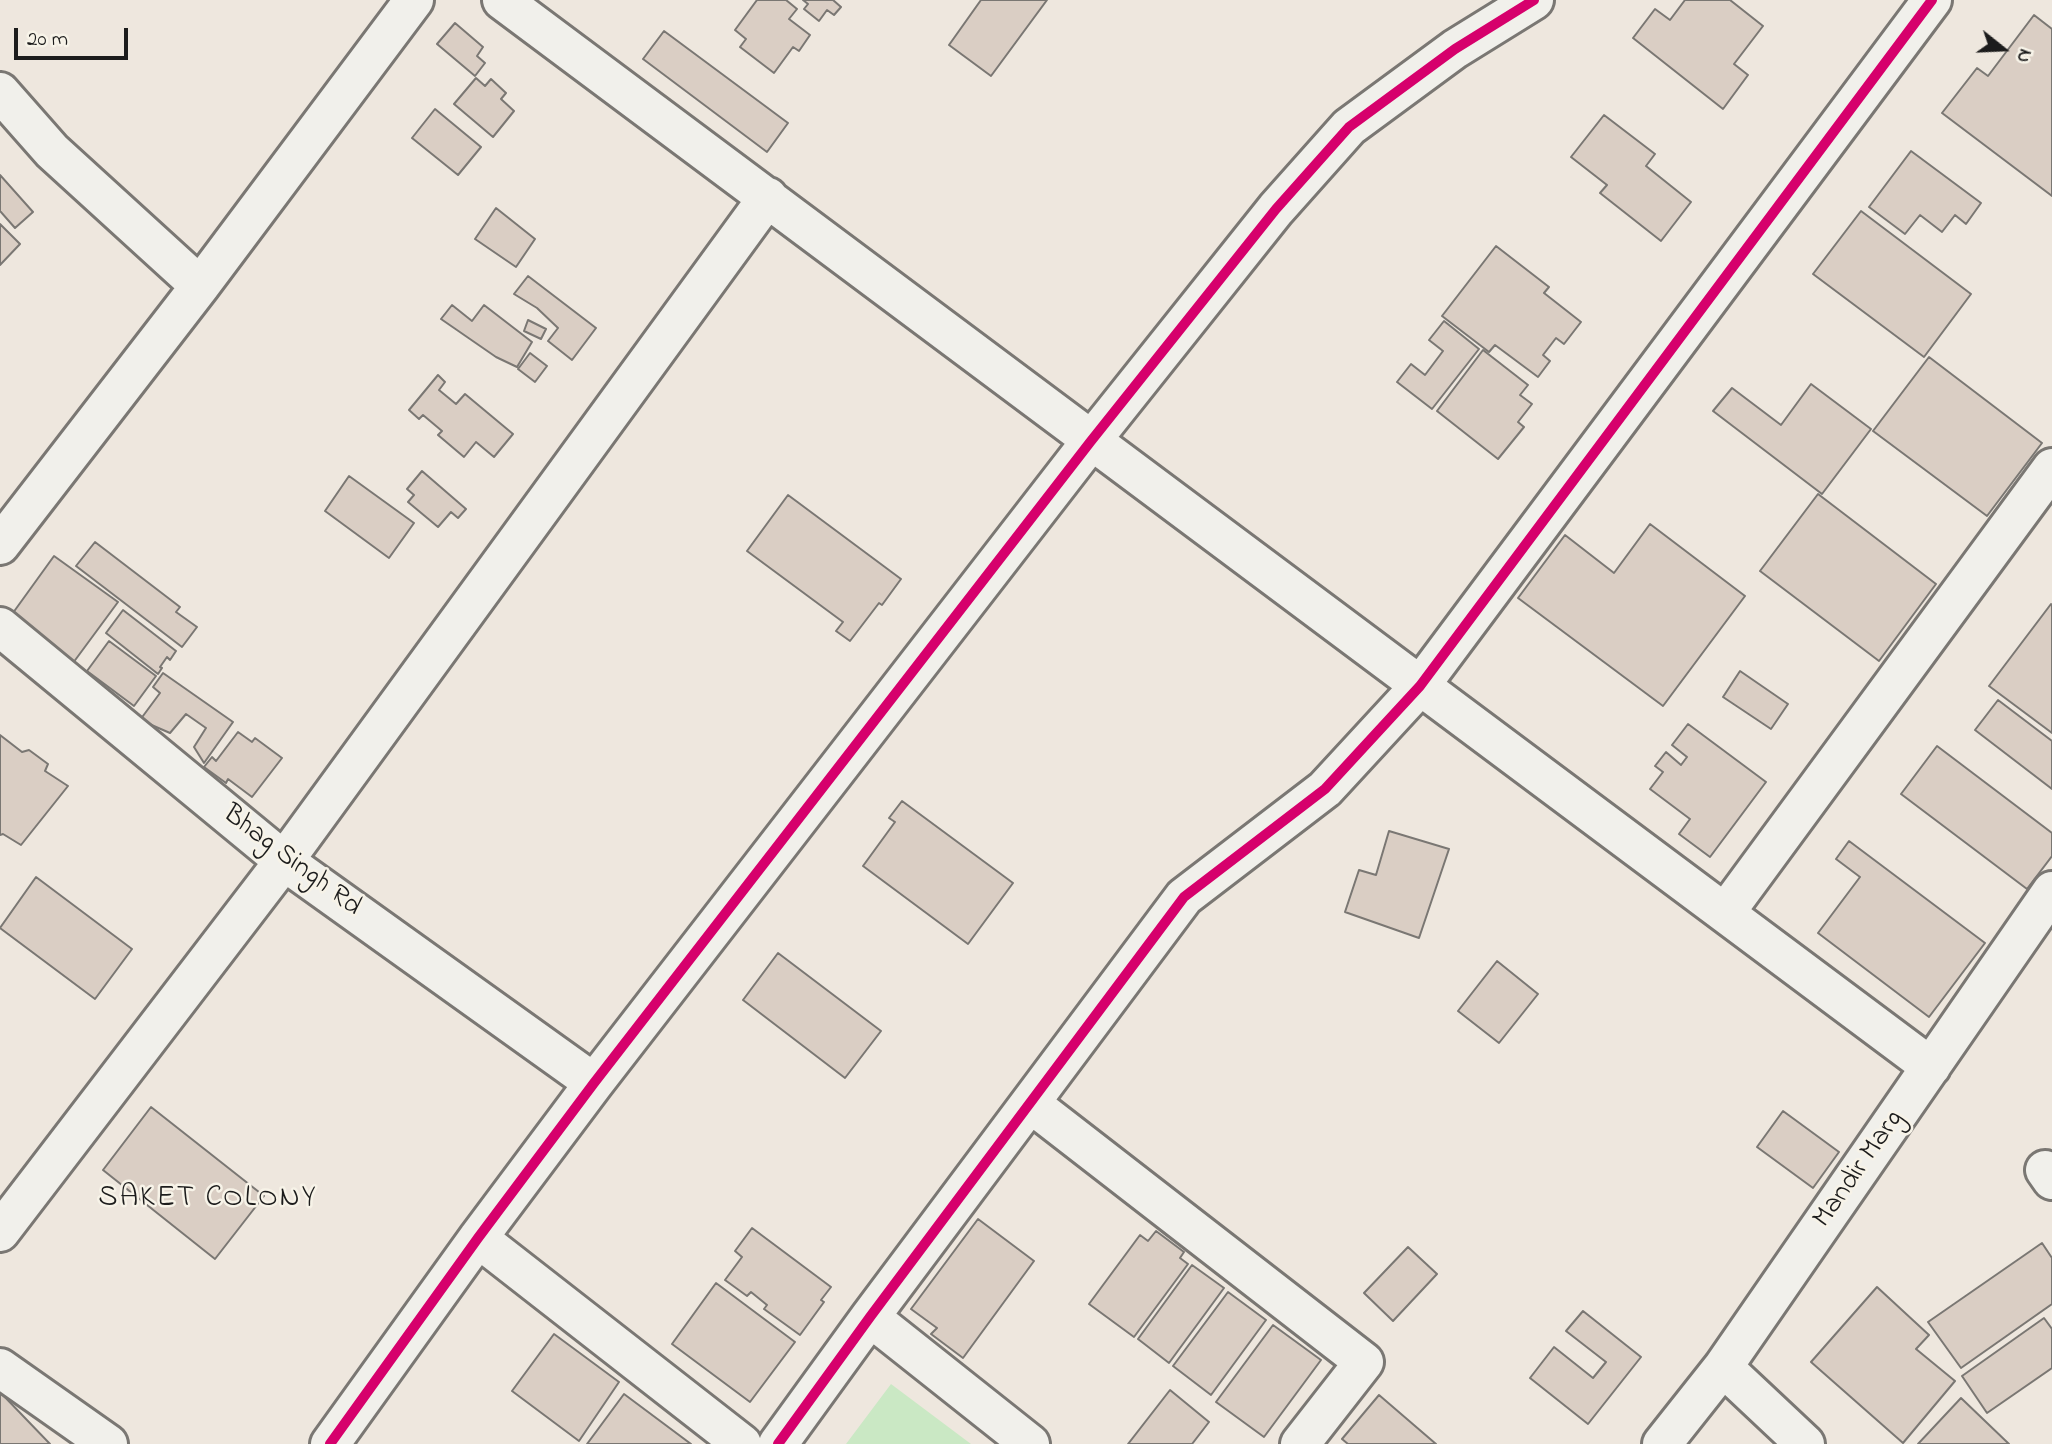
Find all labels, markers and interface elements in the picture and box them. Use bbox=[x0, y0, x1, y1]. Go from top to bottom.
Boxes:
scale bar bbox=[18, 14, 131, 58]
north arrow bbox=[1968, 14, 2038, 84]
text: 20 m bbox=[27, 25, 68, 55]
text: N bbox=[2009, 45, 2038, 66]
street label: Bhag Singh Rd bbox=[215, 799, 367, 925]
street label: Mandir Marg bbox=[1807, 1105, 1913, 1235]
district label: SAKET COLONY bbox=[100, 1182, 316, 1218]

